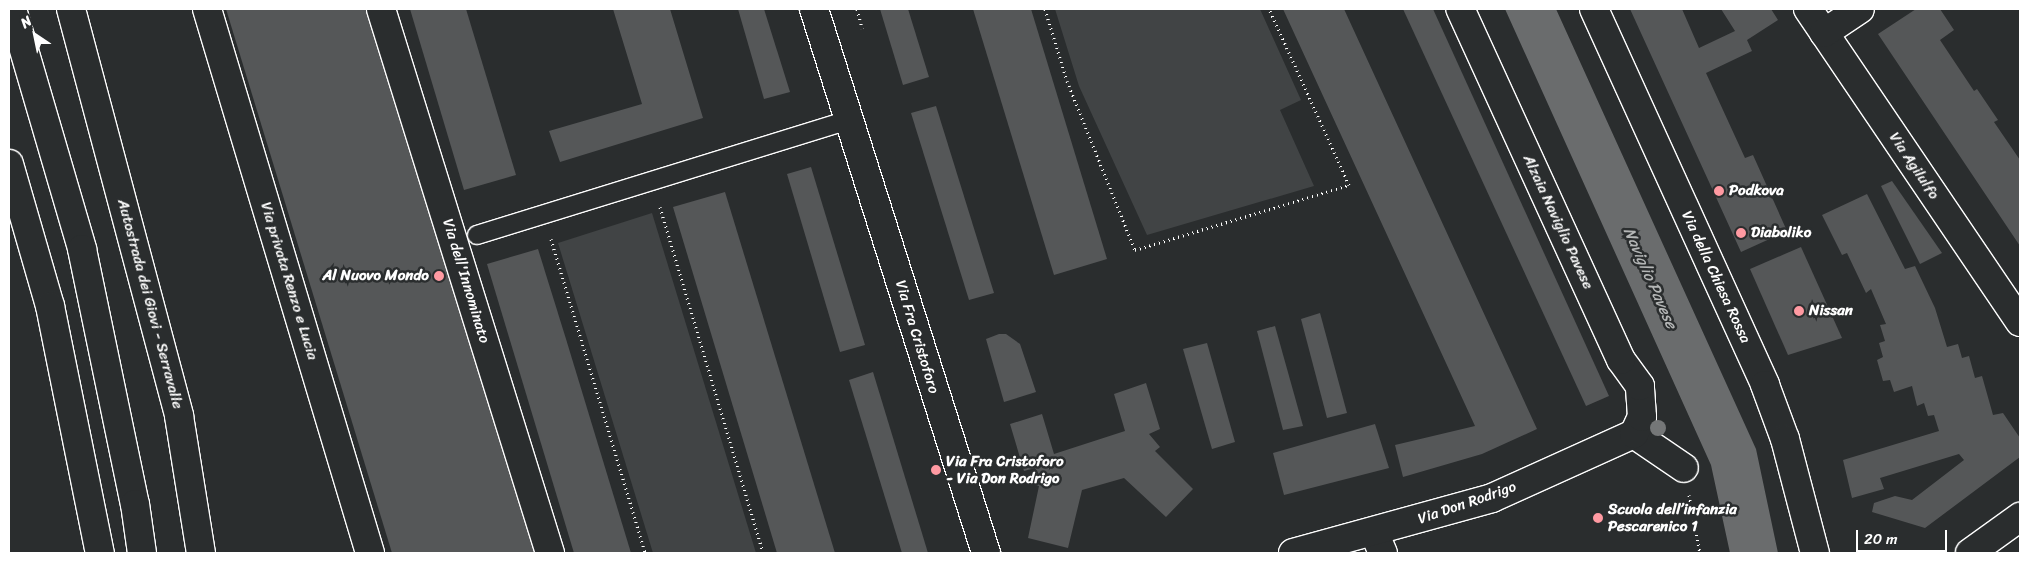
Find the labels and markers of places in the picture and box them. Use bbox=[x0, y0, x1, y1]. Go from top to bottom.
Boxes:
place label: Podkova bbox=[1729, 182, 1784, 200]
marker: Podkova bbox=[1713, 185, 1725, 197]
place label: Diaboliko bbox=[1751, 224, 1811, 242]
marker: Diaboliko bbox=[1735, 227, 1747, 239]
place label: Al Nuovo Mondo bbox=[323, 267, 429, 285]
marker: Al Nuovo Mondo bbox=[433, 270, 445, 282]
place label: Nissan bbox=[1809, 302, 1853, 320]
marker: Nissan bbox=[1793, 305, 1805, 317]
place label: Via Fra Cristoforo - Via Don Rodrigo bbox=[946, 452, 1064, 487]
marker: Via Fra Cristoforo - Via Don Rodrigo bbox=[930, 464, 942, 476]
place label: Scuola dell’infanzia Pescarenico 1 bbox=[1608, 500, 1737, 535]
marker: Scuola dell’infanzia Pescarenico 1 bbox=[1592, 512, 1604, 524]

